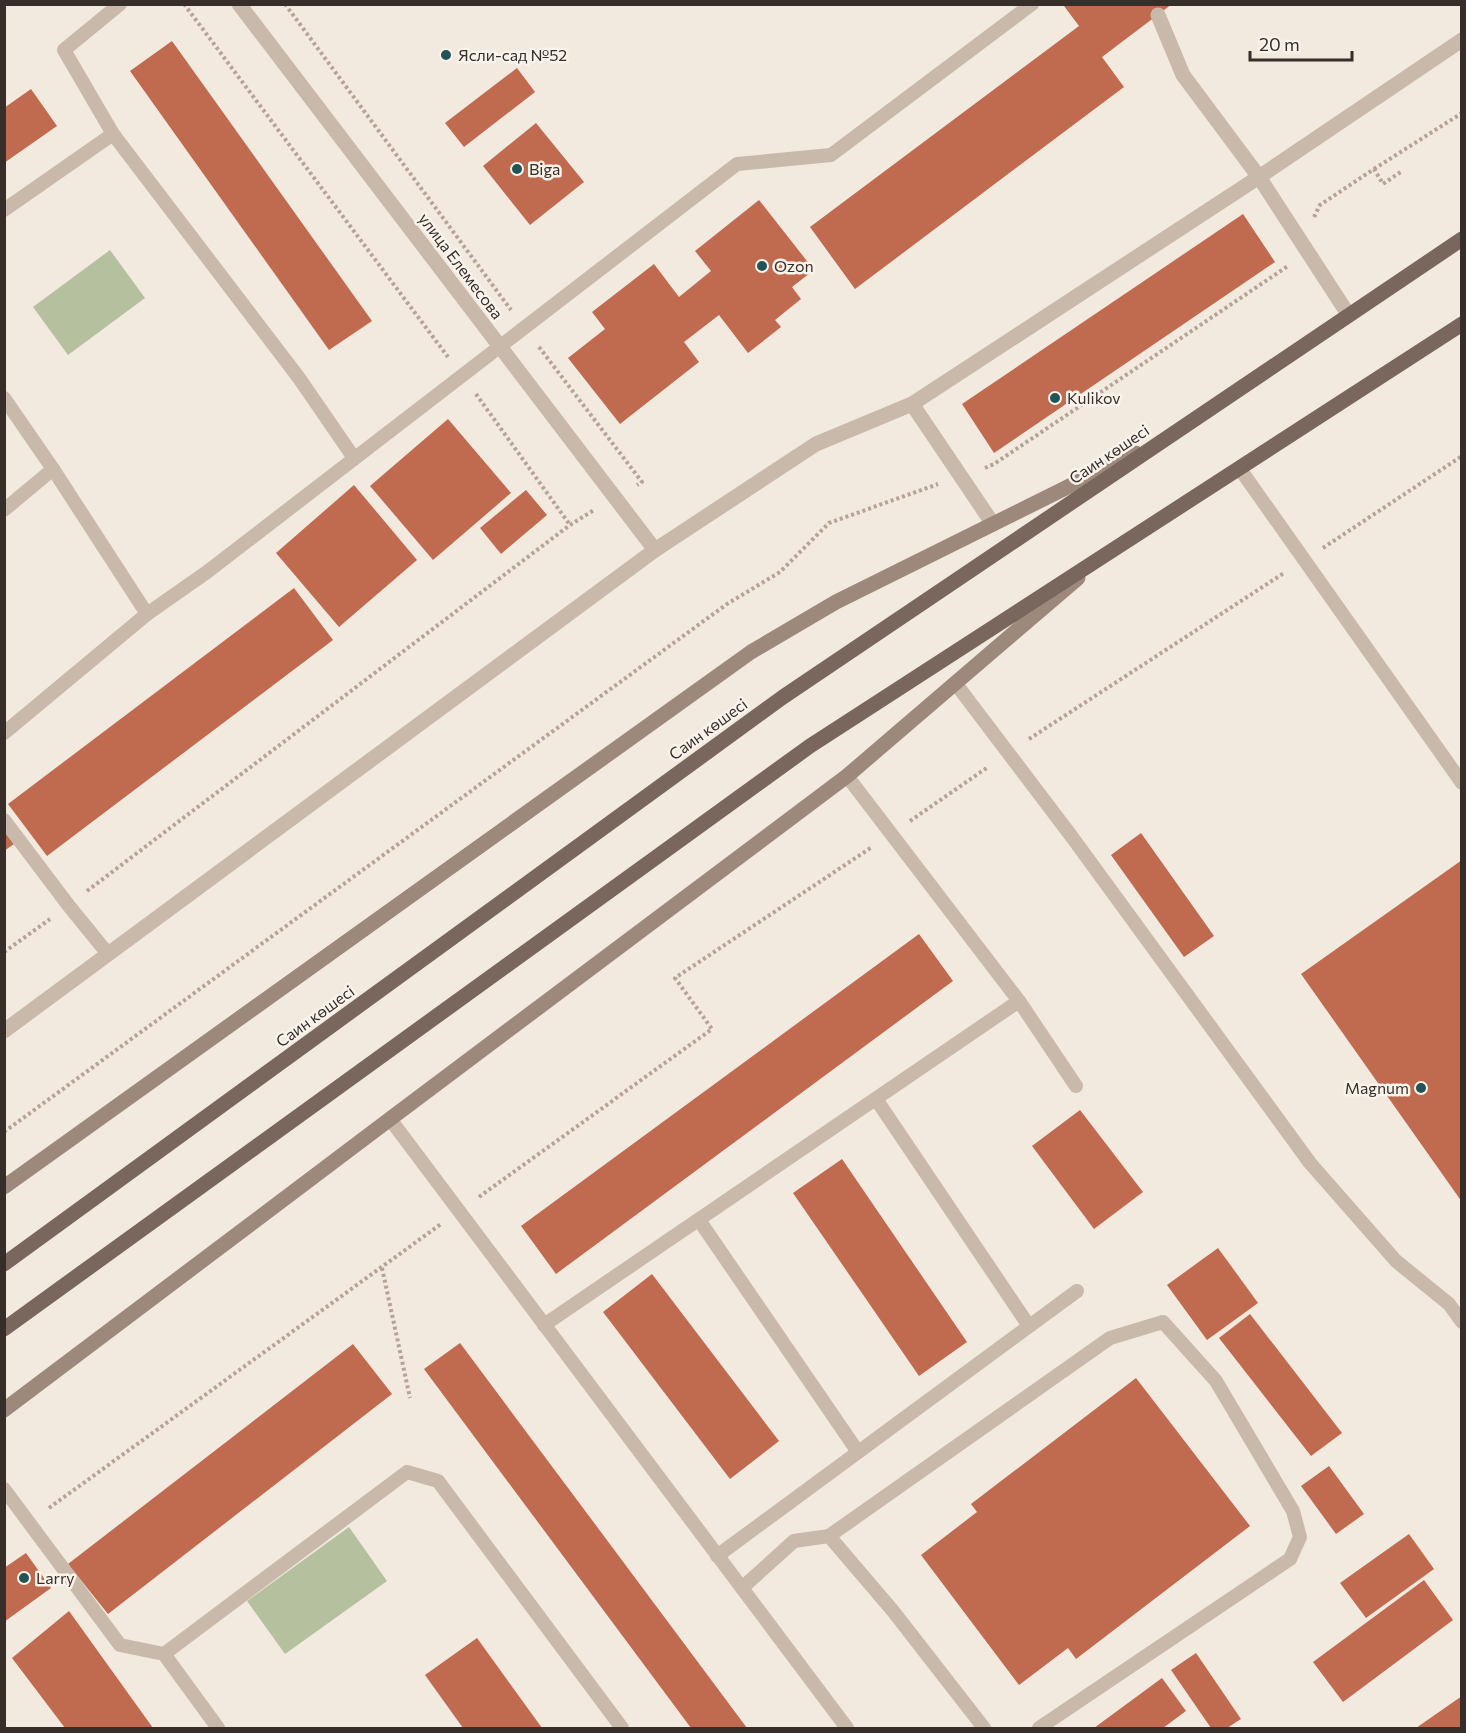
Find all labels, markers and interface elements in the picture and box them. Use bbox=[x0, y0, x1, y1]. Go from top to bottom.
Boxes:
scale bar bbox=[1250, 24, 1352, 62]
text: 20 m bbox=[1259, 33, 1300, 55]
place label: Ясли-сад №52 bbox=[458, 45, 567, 64]
marker: Ясли-сад №52 bbox=[439, 48, 453, 62]
place label: Biga bbox=[529, 159, 560, 178]
marker: Biga bbox=[510, 162, 524, 176]
street label: улица Елемесова bbox=[415, 209, 508, 323]
place label: Ozon bbox=[774, 256, 814, 275]
marker: Ozon bbox=[755, 259, 769, 273]
place label: Kulikov bbox=[1067, 388, 1120, 407]
marker: Kulikov bbox=[1048, 391, 1062, 405]
street label: Саин көшесі bbox=[1065, 420, 1152, 487]
street label: Саин көшесі bbox=[665, 694, 751, 763]
street label: Саин көшесі bbox=[272, 981, 358, 1050]
place label: Magnum bbox=[1345, 1078, 1409, 1097]
marker: Magnum bbox=[1414, 1081, 1428, 1095]
place label: Larry bbox=[36, 1568, 75, 1587]
marker: Larry bbox=[17, 1571, 31, 1585]

